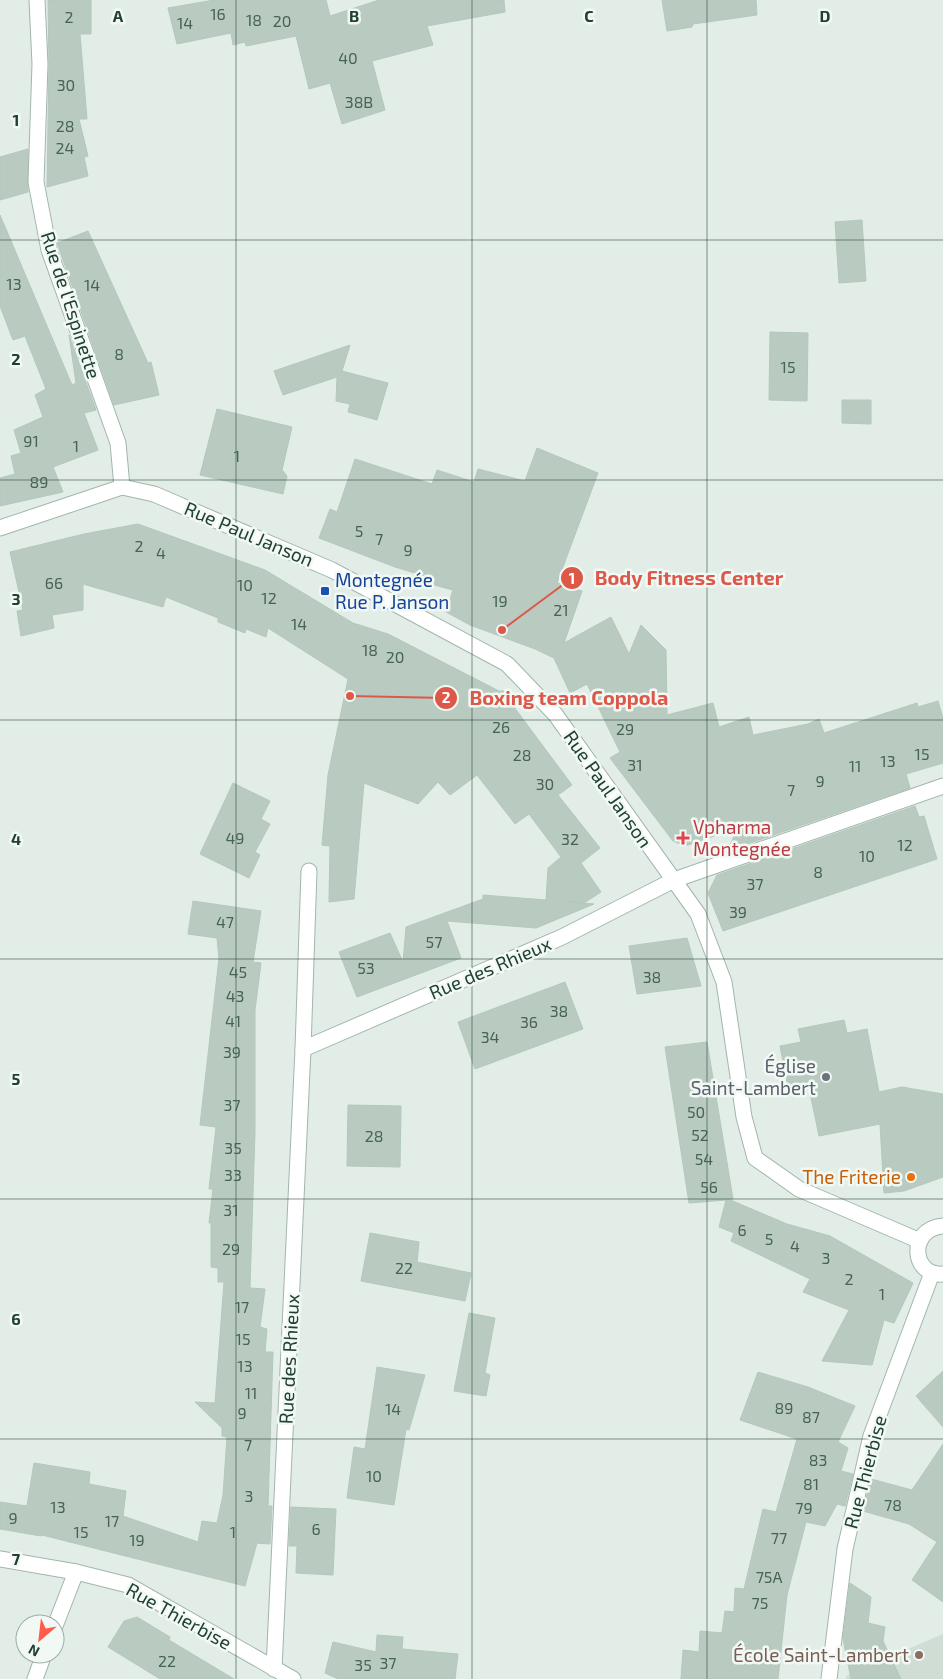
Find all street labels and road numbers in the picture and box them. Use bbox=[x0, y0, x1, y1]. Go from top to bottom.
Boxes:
street label: Rue de l'Espinette bbox=[37, 228, 106, 381]
street label: Rue Paul Janson bbox=[181, 496, 317, 571]
street label: Rue Paul Janson bbox=[559, 726, 657, 852]
street label: Rue des Rhieux bbox=[425, 931, 554, 1004]
street label: Rue des Rhieux bbox=[274, 1293, 303, 1425]
street label: Rue Thierbise bbox=[838, 1413, 891, 1531]
street label: Rue Thierbise bbox=[123, 1577, 236, 1654]

